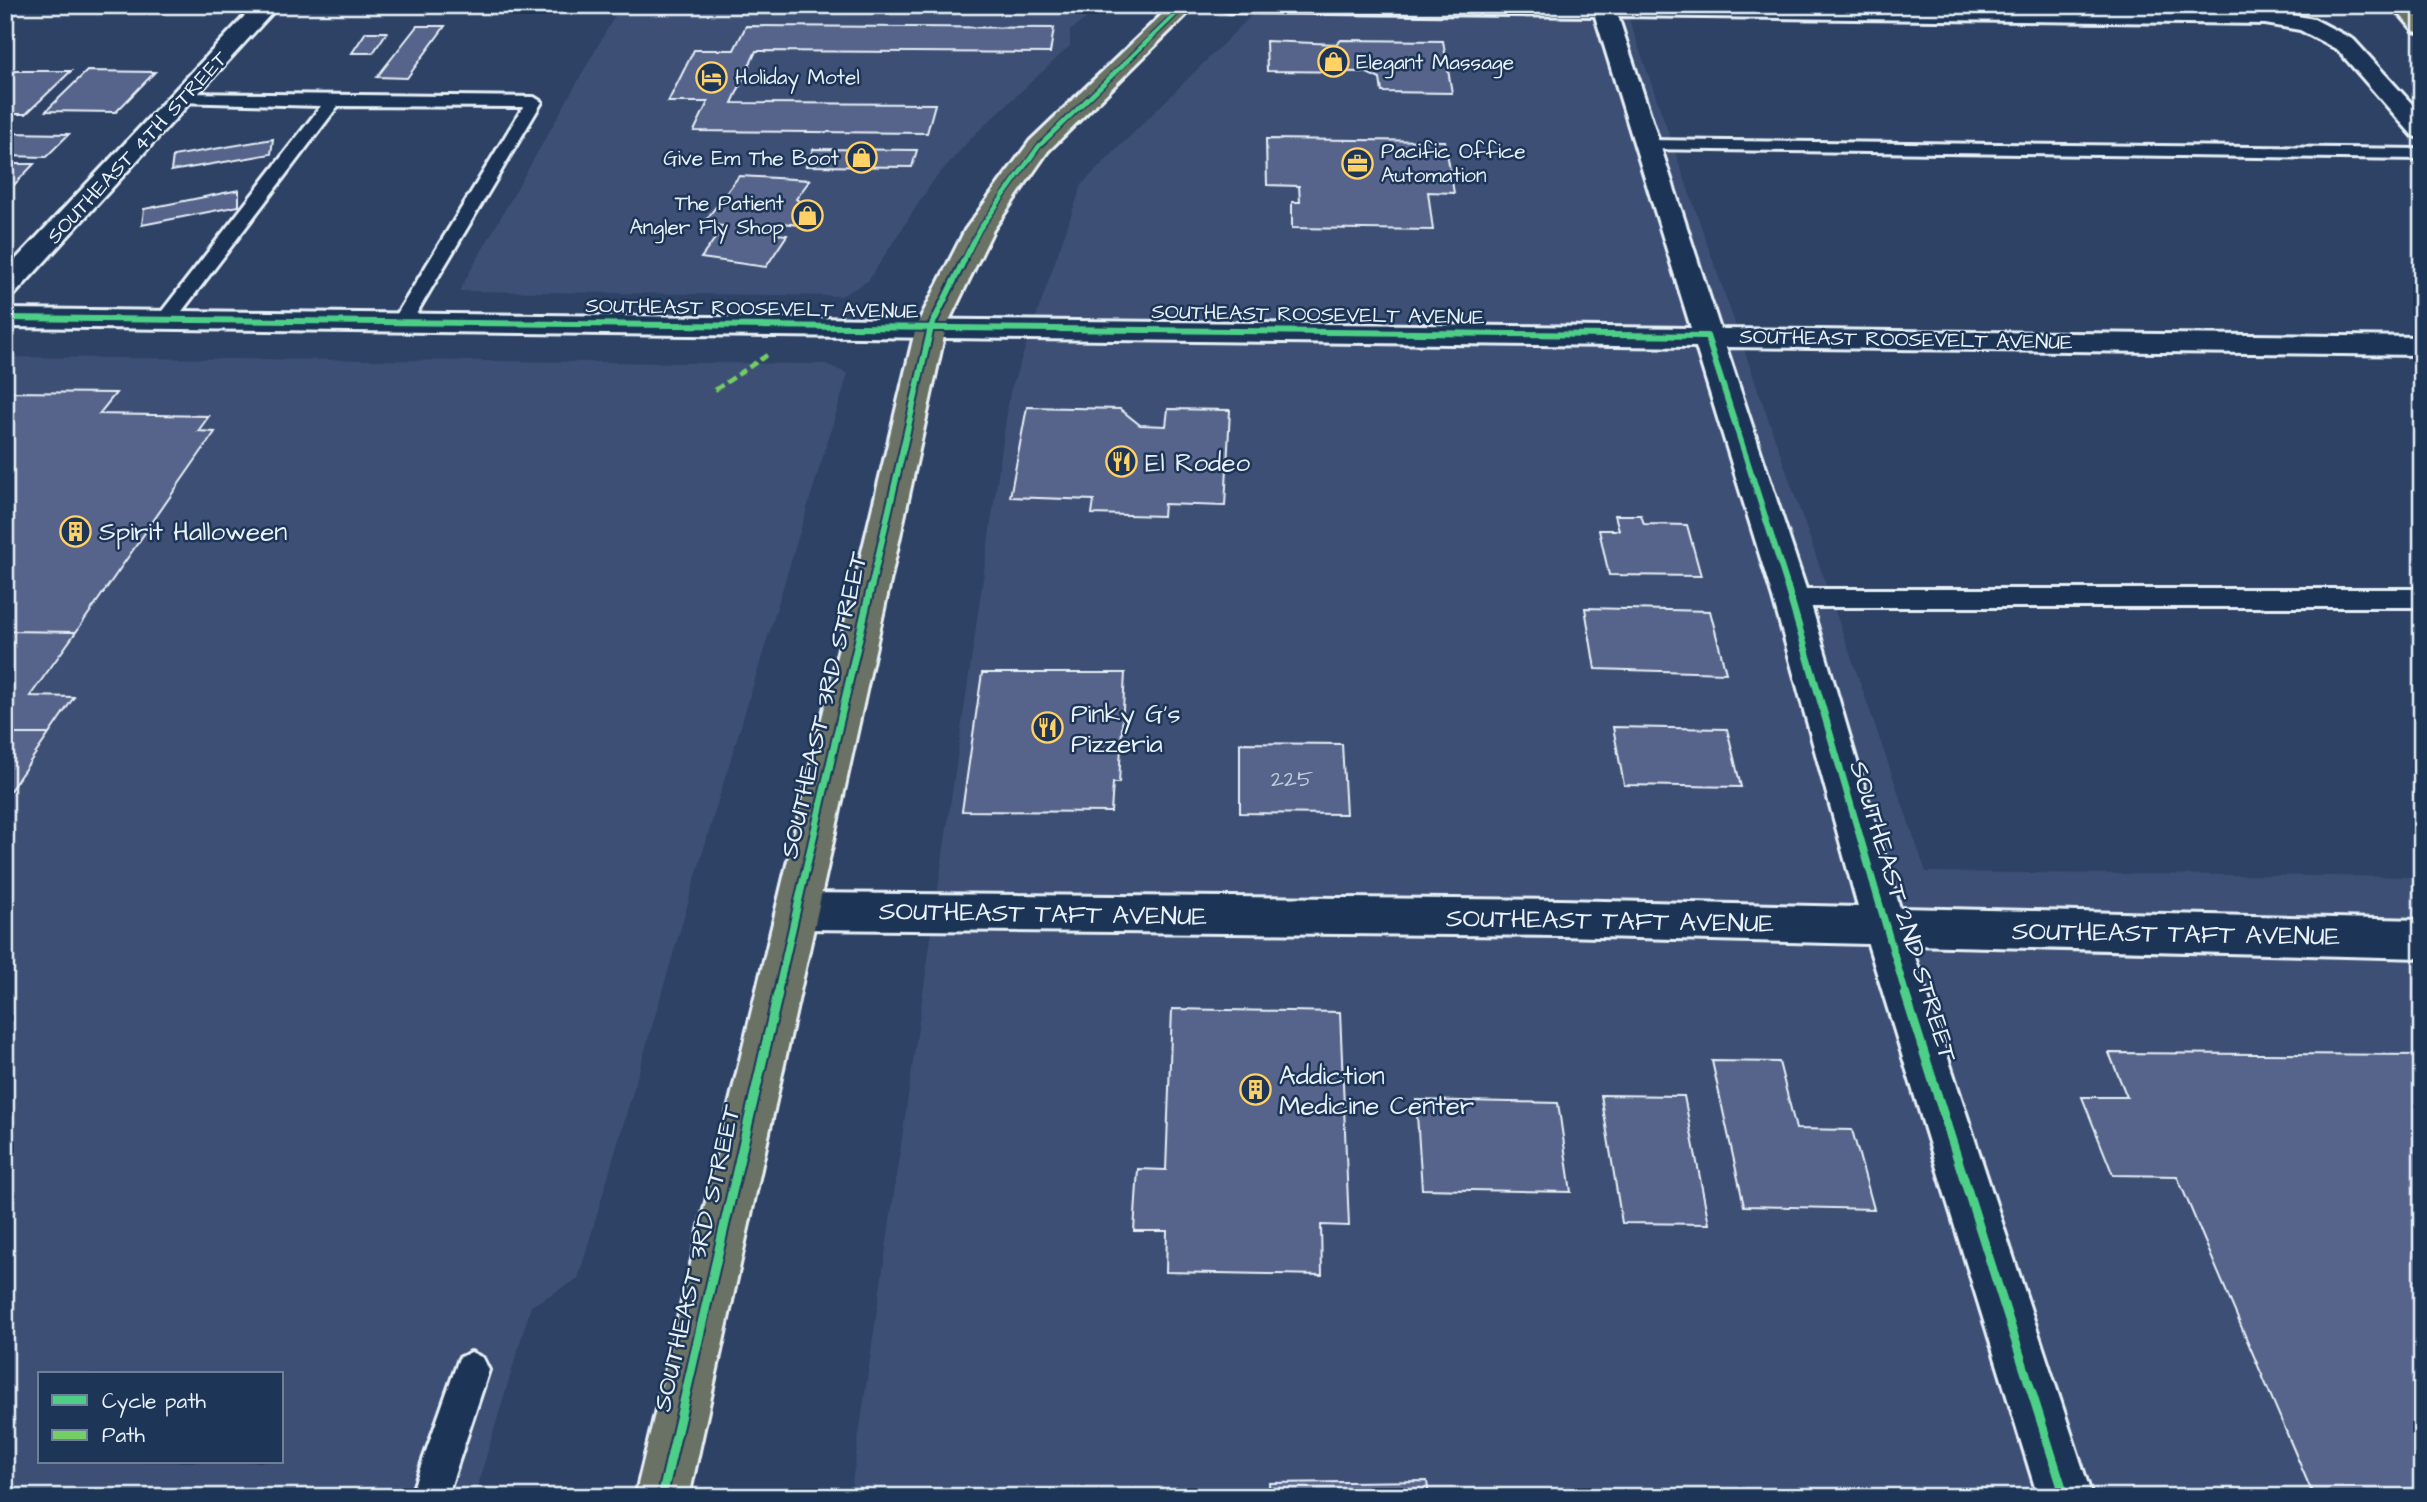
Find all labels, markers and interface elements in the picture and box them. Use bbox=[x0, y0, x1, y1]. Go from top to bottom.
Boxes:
street label: SOUTHEAST 4TH STREET bbox=[40, 44, 235, 250]
shop icon: Elegant Massage bbox=[1316, 45, 1350, 79]
place label: Elegant Massage bbox=[1356, 48, 1514, 79]
hotel icon: Holiday Motel bbox=[695, 60, 729, 94]
place label: Holiday Motel bbox=[735, 63, 860, 94]
place label: Pacific Office Automation bbox=[1381, 137, 1526, 190]
shop icon: Give Em The Boot bbox=[845, 141, 879, 175]
place label: Give Em The Boot bbox=[663, 144, 840, 173]
office icon: Pacific Office Automation bbox=[1341, 146, 1375, 180]
place label: The Patient Angler Fly Shop bbox=[629, 189, 784, 244]
shop icon: The Patient Angler Fly Shop bbox=[790, 198, 824, 232]
street label: SOUTHEAST ROOSEVELT AVENUE bbox=[585, 291, 919, 326]
street label: SOUTHEAST ROOSEVELT AVENUE bbox=[1151, 297, 1485, 332]
street label: SOUTHEAST ROOSEVELT AVENUE bbox=[1739, 322, 2073, 357]
restaurant icon: El Rodeo bbox=[1105, 445, 1139, 479]
place label: El Rodeo bbox=[1145, 445, 1250, 481]
building icon: Spirit Halloween bbox=[59, 514, 93, 548]
place label: Spirit Halloween bbox=[99, 514, 287, 550]
street label: SOUTHEAST 3RD STREET bbox=[771, 548, 877, 862]
place label: Pinky G's Pizzeria bbox=[1071, 696, 1180, 762]
restaurant icon: Pinky G's Pizzeria bbox=[1031, 711, 1065, 745]
street label: SOUTHEAST 2ND STREET bbox=[1840, 756, 1966, 1067]
house number: 225 bbox=[1271, 763, 1313, 795]
street label: SOUTHEAST TAFT AVENUE bbox=[879, 893, 1207, 935]
street label: SOUTHEAST TAFT AVENUE bbox=[1446, 900, 1774, 942]
street label: SOUTHEAST TAFT AVENUE bbox=[2012, 913, 2340, 955]
place label: Addiction Medicine Center bbox=[1279, 1058, 1474, 1124]
building icon: Addiction Medicine Center bbox=[1239, 1073, 1273, 1107]
street label: SOUTHEAST 3RD STREET bbox=[644, 1101, 750, 1415]
legend bbox=[38, 1372, 284, 1464]
text: Cycle path bbox=[102, 1387, 207, 1418]
text: Path bbox=[102, 1421, 146, 1450]

